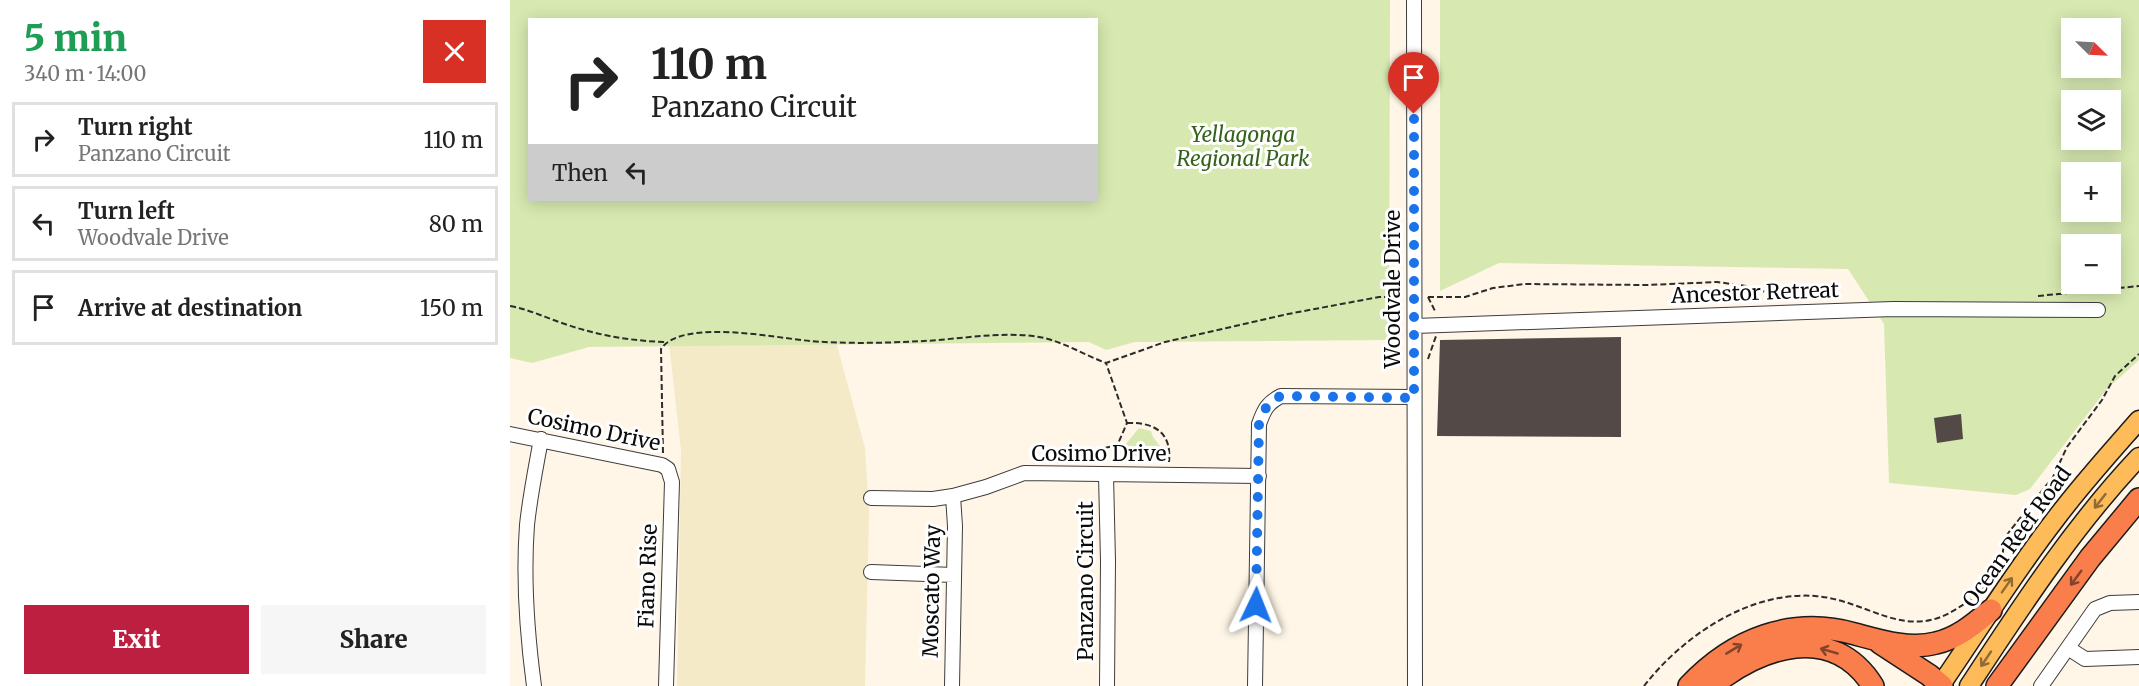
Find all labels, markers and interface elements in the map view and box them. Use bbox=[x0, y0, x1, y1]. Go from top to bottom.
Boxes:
text: 5 min bbox=[24, 16, 127, 61]
north arrow bbox=[2061, 18, 2121, 78]
map controls bbox=[2061, 18, 2121, 294]
button: close bbox=[423, 20, 486, 83]
text: 110 m bbox=[651, 38, 767, 90]
icon: right bbox=[552, 42, 630, 120]
pin bbox=[1388, 52, 1439, 114]
text: 340 m · 14:00 bbox=[24, 61, 146, 86]
icon: arrive bbox=[1397, 61, 1430, 94]
text: Panzano Circuit bbox=[651, 90, 857, 124]
button: layers bbox=[2061, 90, 2121, 150]
text: Turn right bbox=[78, 113, 192, 141]
park label: Yellagonga Regional Park bbox=[1177, 121, 1310, 172]
icon: right bbox=[27, 123, 60, 156]
text: 110 m bbox=[424, 126, 483, 154]
text: Panzano Circuit bbox=[78, 141, 230, 166]
icon: left bbox=[620, 156, 653, 189]
text: Then bbox=[552, 159, 608, 187]
button: + bbox=[2061, 162, 2121, 222]
text: Turn left bbox=[78, 197, 175, 225]
icon: left bbox=[27, 207, 60, 240]
text: 80 m bbox=[429, 210, 483, 238]
street label: Woodvale Drive bbox=[1379, 210, 1406, 369]
text: Woodvale Drive bbox=[78, 225, 229, 250]
button: − bbox=[2061, 234, 2121, 294]
street label: Ancestor Retreat bbox=[1670, 276, 1839, 309]
icon: arrive bbox=[27, 291, 60, 324]
text: Arrive at destination bbox=[78, 294, 302, 322]
text: 150 m bbox=[420, 294, 483, 322]
street label: Cosimo Drive bbox=[525, 402, 663, 457]
street label: Cosimo Drive bbox=[1031, 440, 1167, 467]
street label: Ocean Reef Road bbox=[1956, 461, 2077, 613]
one-way arrow bbox=[2094, 493, 2107, 509]
street label: Panzano Circuit bbox=[1072, 501, 1099, 661]
street label: Fiano Rise bbox=[632, 523, 663, 629]
street label: Moscato Way bbox=[917, 523, 946, 658]
one-way arrow bbox=[2070, 569, 2082, 585]
position arrow bbox=[1224, 573, 1288, 637]
one-way arrow bbox=[2001, 578, 2013, 594]
button: Exit bbox=[24, 605, 249, 674]
button: Share bbox=[261, 605, 486, 674]
one-way arrow bbox=[1725, 643, 1742, 655]
one-way arrow bbox=[1820, 645, 1839, 656]
one-way arrow bbox=[1980, 650, 1992, 667]

